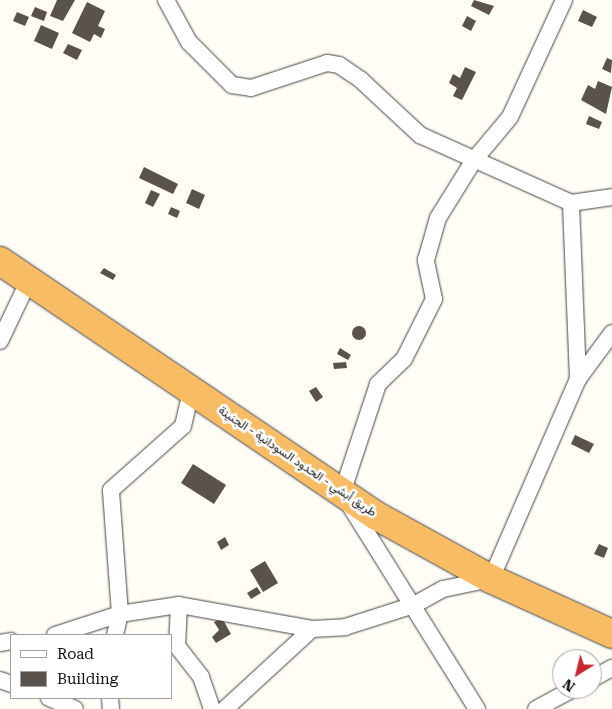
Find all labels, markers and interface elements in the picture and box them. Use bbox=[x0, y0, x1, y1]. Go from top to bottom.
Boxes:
street label: طريق أبشي - الحدود السودانية - الجنينة bbox=[215, 404, 379, 520]
legend bbox=[10, 634, 172, 699]
text: Road bbox=[57, 645, 94, 663]
north arrow bbox=[552, 649, 602, 699]
text: Building bbox=[57, 670, 118, 688]
text: N bbox=[560, 676, 578, 695]

